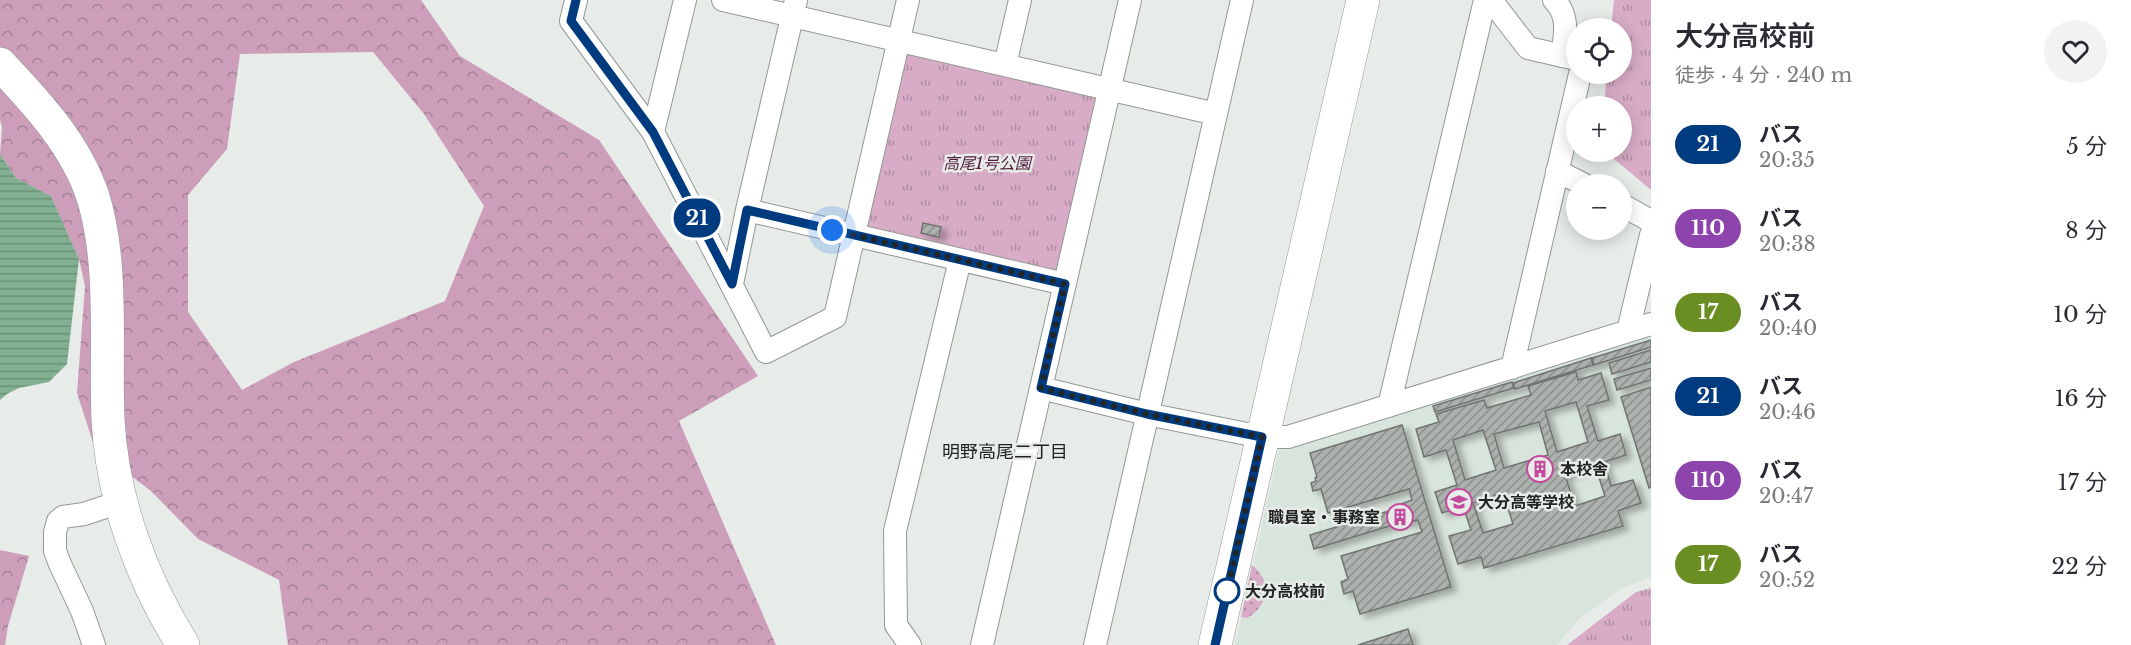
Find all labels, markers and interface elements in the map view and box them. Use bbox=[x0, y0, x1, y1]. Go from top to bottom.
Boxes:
map controls bbox=[1566, 18, 1632, 240]
button: locate bbox=[1566, 18, 1632, 84]
text: 大分高校前 bbox=[1675, 19, 1815, 54]
button: heart bbox=[2044, 20, 2107, 83]
text: 徒歩 · 4 分 · 240 m bbox=[1675, 63, 1852, 87]
button: + bbox=[1566, 96, 1632, 162]
text: バス bbox=[1759, 121, 1803, 148]
text: 21 bbox=[1697, 131, 1719, 157]
text: 5 分 bbox=[2066, 133, 2107, 160]
text: 20:35 bbox=[1759, 148, 1815, 172]
park label: 高尾1号公園 bbox=[943, 153, 1033, 173]
button: − bbox=[1566, 174, 1632, 240]
line badge: 21 bbox=[670, 198, 724, 238]
text: 21 bbox=[686, 205, 708, 231]
text: バス bbox=[1759, 205, 1803, 232]
your location bbox=[817, 215, 847, 245]
text: 110 bbox=[1691, 215, 1725, 241]
text: 8 分 bbox=[2065, 217, 2107, 244]
text: 20:38 bbox=[1759, 232, 1816, 256]
text: バス bbox=[1759, 289, 1803, 316]
text: 17 bbox=[1698, 299, 1718, 325]
text: 10 分 bbox=[2053, 301, 2107, 328]
text: 20:40 bbox=[1759, 316, 1817, 340]
text: バス bbox=[1759, 373, 1803, 400]
text: 21 bbox=[1697, 383, 1719, 409]
text: 16 分 bbox=[2055, 385, 2107, 412]
text: 20:46 bbox=[1759, 400, 1816, 424]
district label: 明野高尾二丁目 bbox=[942, 441, 1068, 463]
building icon: 本校舎 bbox=[1525, 454, 1555, 484]
text: バス bbox=[1759, 457, 1803, 484]
place label: 本校舎 bbox=[1560, 459, 1608, 479]
text: 110 bbox=[1691, 467, 1725, 493]
text: 17 分 bbox=[2058, 469, 2107, 496]
text: 20:47 bbox=[1759, 484, 1813, 508]
school or university icon: 大分高等学校 bbox=[1444, 487, 1474, 517]
place label: 大分高等学校 bbox=[1478, 492, 1574, 512]
building icon: 職員室・事務室 bbox=[1385, 502, 1415, 532]
place label: 職員室・事務室 bbox=[1268, 507, 1380, 527]
text: バス bbox=[1759, 541, 1803, 568]
text: 17 bbox=[1698, 551, 1718, 577]
text: 22 分 bbox=[2052, 553, 2107, 580]
text: 20:52 bbox=[1759, 568, 1815, 592]
marker: 大分高校前 bbox=[1214, 578, 1240, 604]
place label: 大分高校前 bbox=[1245, 581, 1325, 601]

